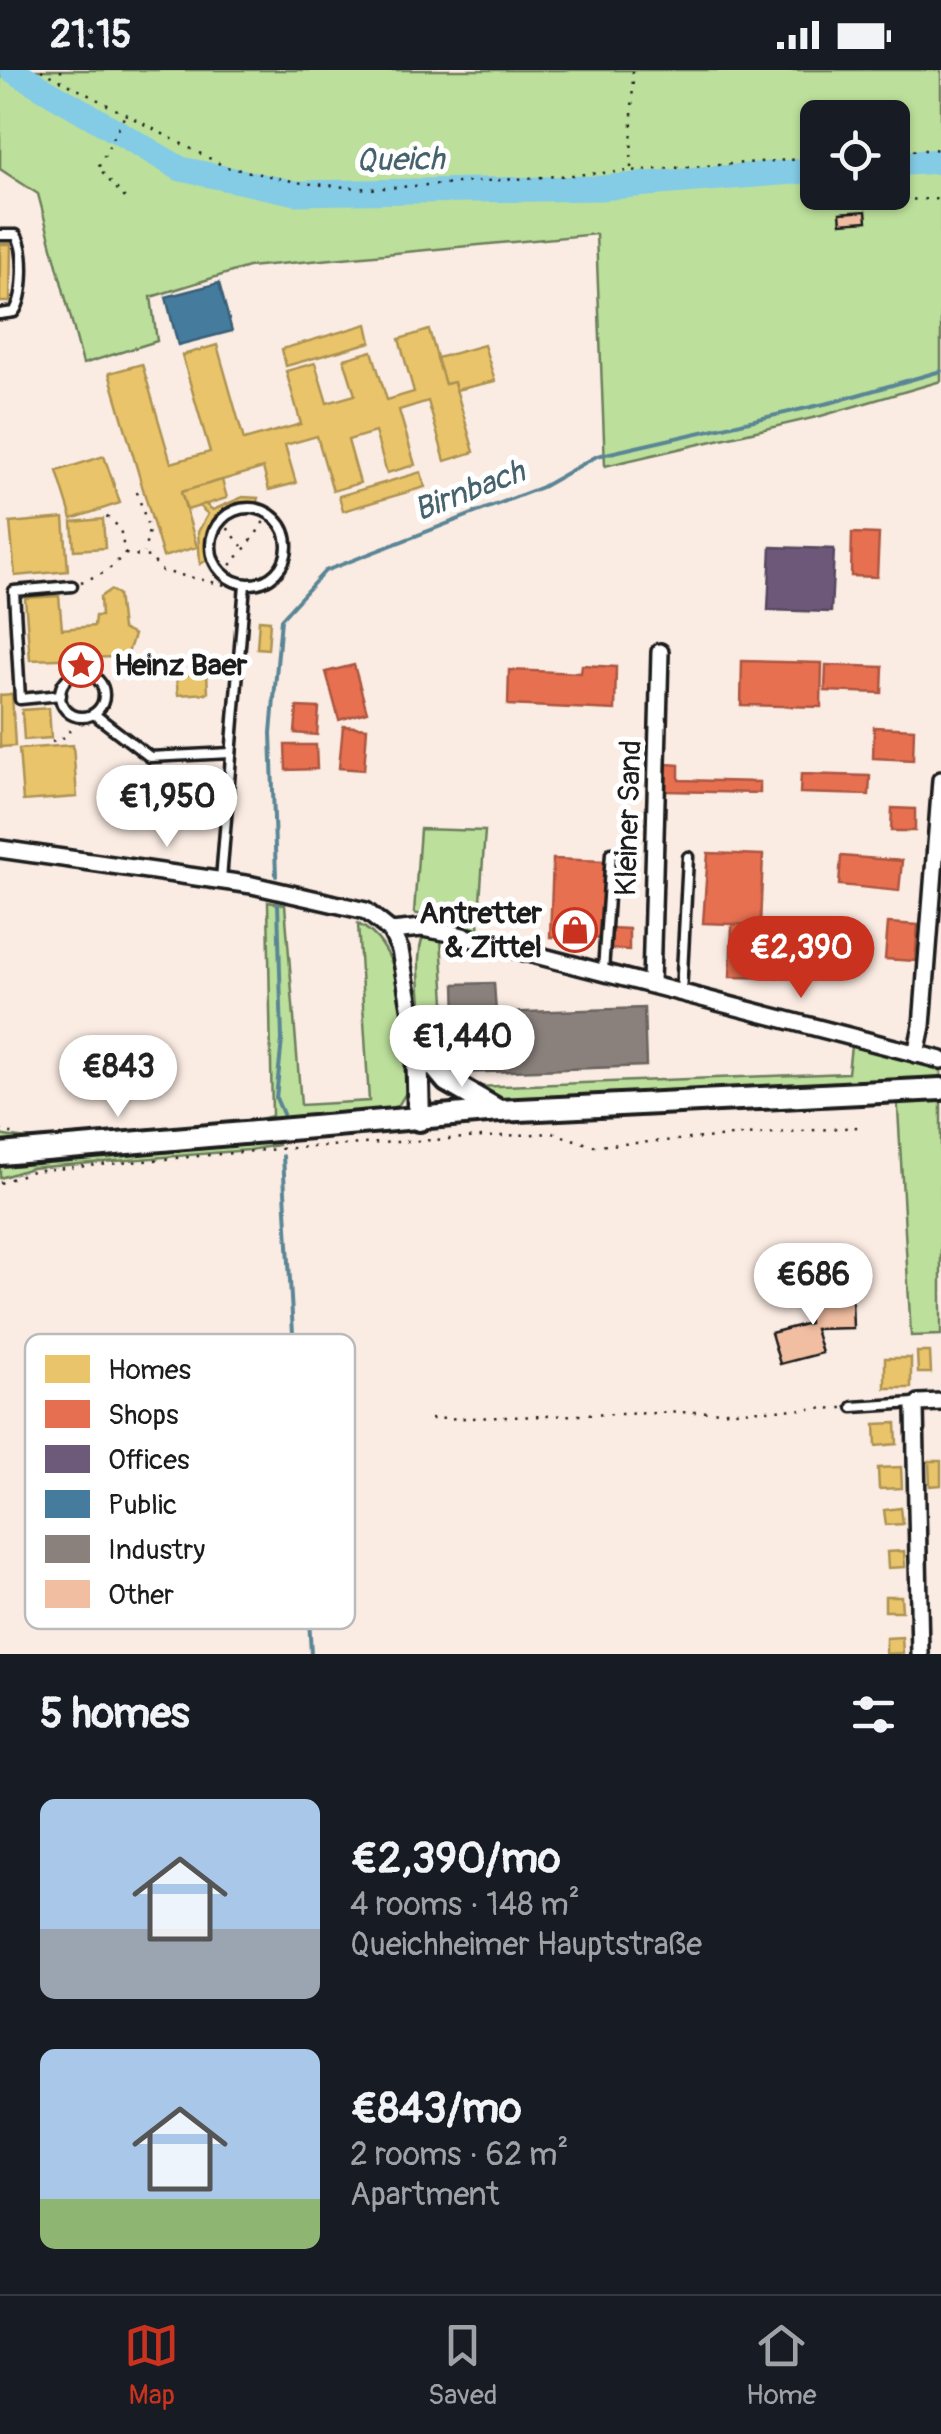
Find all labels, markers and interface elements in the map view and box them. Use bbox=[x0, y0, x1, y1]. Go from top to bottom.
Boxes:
text: 21:15 bbox=[50, 11, 132, 59]
map controls bbox=[800, 100, 910, 210]
button: locate bbox=[800, 100, 910, 210]
water label: Queich bbox=[355, 139, 447, 181]
water label: Birnbach bbox=[408, 451, 532, 530]
place icon: Heinz Baer bbox=[58, 642, 104, 688]
place label: Heinz Baer bbox=[114, 647, 247, 684]
street label: Kleiner Sand bbox=[607, 739, 650, 897]
pin: €1,950 bbox=[86, 765, 248, 850]
text: €1,950 bbox=[118, 777, 216, 817]
place label: Antretter & Zittel bbox=[419, 895, 542, 966]
shop icon: Antretter & Zittel bbox=[552, 907, 598, 953]
pin: €2,390 bbox=[720, 916, 882, 1001]
text: €2,390 bbox=[749, 928, 853, 968]
pin: €1,440 bbox=[381, 1005, 543, 1090]
text: €1,440 bbox=[412, 1017, 512, 1057]
pin: €843 bbox=[59, 1035, 177, 1120]
text: €843 bbox=[81, 1047, 155, 1087]
pin: €686 bbox=[754, 1243, 872, 1328]
text: €686 bbox=[776, 1255, 850, 1295]
legend bbox=[25, 1334, 355, 1629]
text: Homes bbox=[108, 1353, 192, 1388]
text: Shops bbox=[108, 1398, 179, 1433]
text: Offices bbox=[108, 1443, 190, 1478]
text: Public bbox=[108, 1488, 177, 1523]
text: Industry bbox=[108, 1533, 205, 1568]
text: Other bbox=[108, 1578, 174, 1613]
icon: filters bbox=[846, 1687, 901, 1742]
text: 5 homes bbox=[40, 1688, 190, 1740]
text: €2,390/mo bbox=[350, 1833, 561, 1885]
icon: home bbox=[120, 1839, 240, 1959]
text: 4 rooms · 148 m² bbox=[350, 1885, 580, 1925]
text: Queichheimer Hauptstraße bbox=[350, 1925, 702, 1965]
text: €843/mo bbox=[350, 2083, 522, 2135]
icon: home bbox=[120, 2089, 240, 2209]
text: 2 rooms · 62 m² bbox=[350, 2135, 568, 2175]
text: Apartment bbox=[350, 2175, 499, 2215]
tab: Map bbox=[124, 2318, 179, 2413]
tab: Saved bbox=[428, 2318, 497, 2413]
tab: Home bbox=[746, 2318, 817, 2413]

